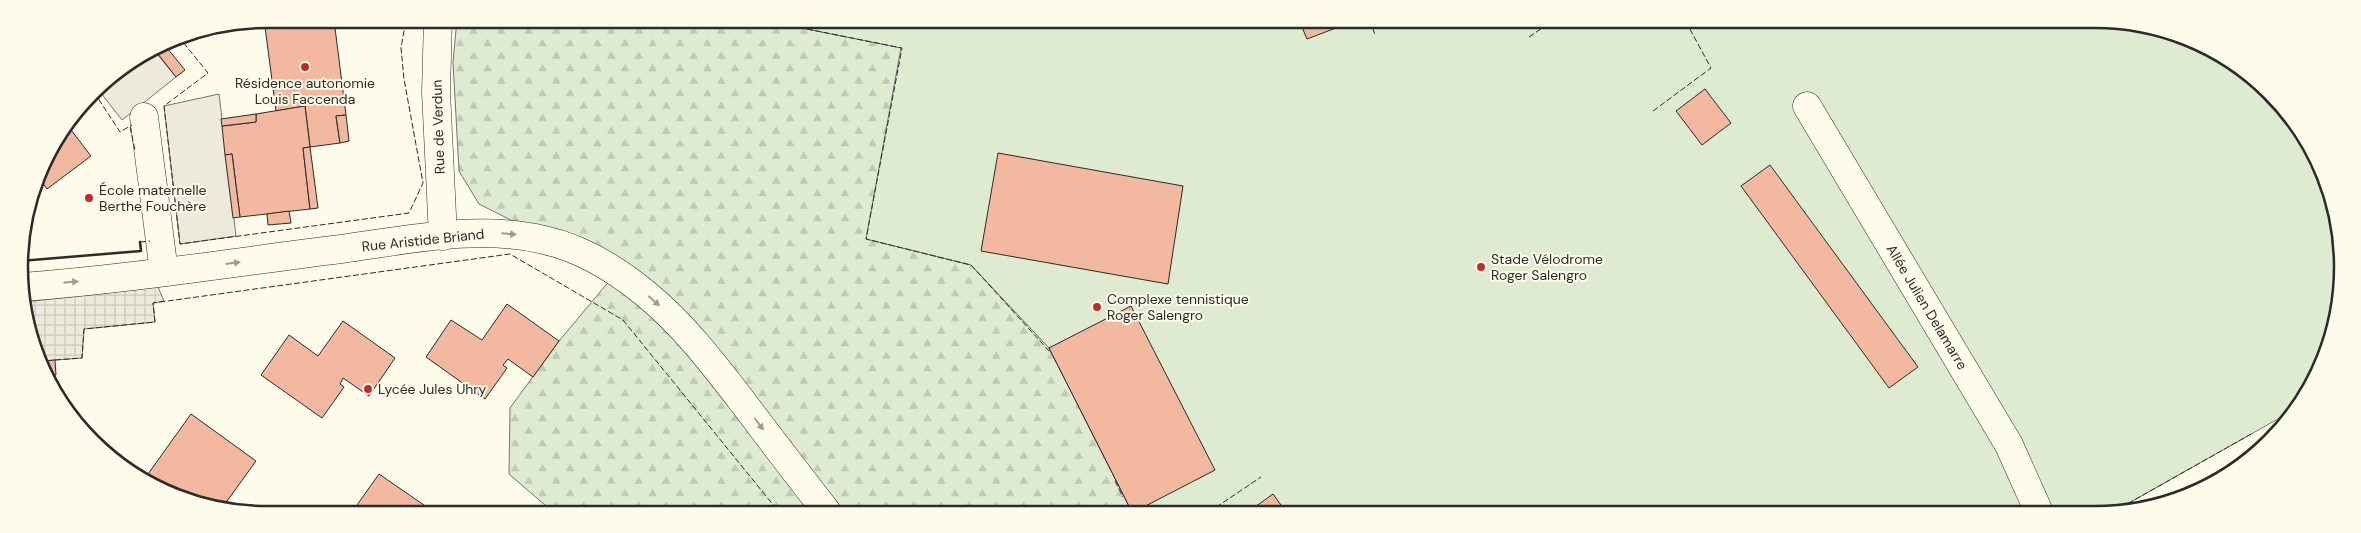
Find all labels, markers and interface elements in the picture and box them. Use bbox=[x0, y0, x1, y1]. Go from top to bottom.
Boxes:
marker: Résidence autonomie Louis Faccenda bbox=[299, 61, 311, 73]
place label: Résidence autonomie Louis Faccenda bbox=[235, 74, 375, 108]
street label: Rue de Verdun bbox=[427, 79, 449, 175]
place label: École maternelle Berthe Fouchère bbox=[99, 181, 207, 215]
marker: École maternelle Berthe Fouchère bbox=[83, 192, 95, 204]
street label: Rue Aristide Briand bbox=[361, 225, 485, 255]
one-way arrow bbox=[501, 230, 517, 238]
street label: Allée Julien Delamarre bbox=[1882, 241, 1972, 373]
place label: Stade Vélodrome Roger Salengro bbox=[1491, 250, 1603, 284]
one-way arrow bbox=[225, 259, 241, 267]
marker: Stade Vélodrome Roger Salengro bbox=[1475, 261, 1487, 273]
one-way arrow bbox=[64, 278, 80, 286]
place label: Complexe tennistique Roger Salengro bbox=[1107, 290, 1249, 324]
one-way arrow bbox=[647, 295, 659, 307]
marker: Complexe tennistique Roger Salengro bbox=[1091, 301, 1103, 313]
place label: Lycée Jules Uhry bbox=[378, 380, 487, 398]
marker: Lycée Jules Uhry bbox=[362, 383, 374, 395]
one-way arrow bbox=[754, 417, 765, 430]

